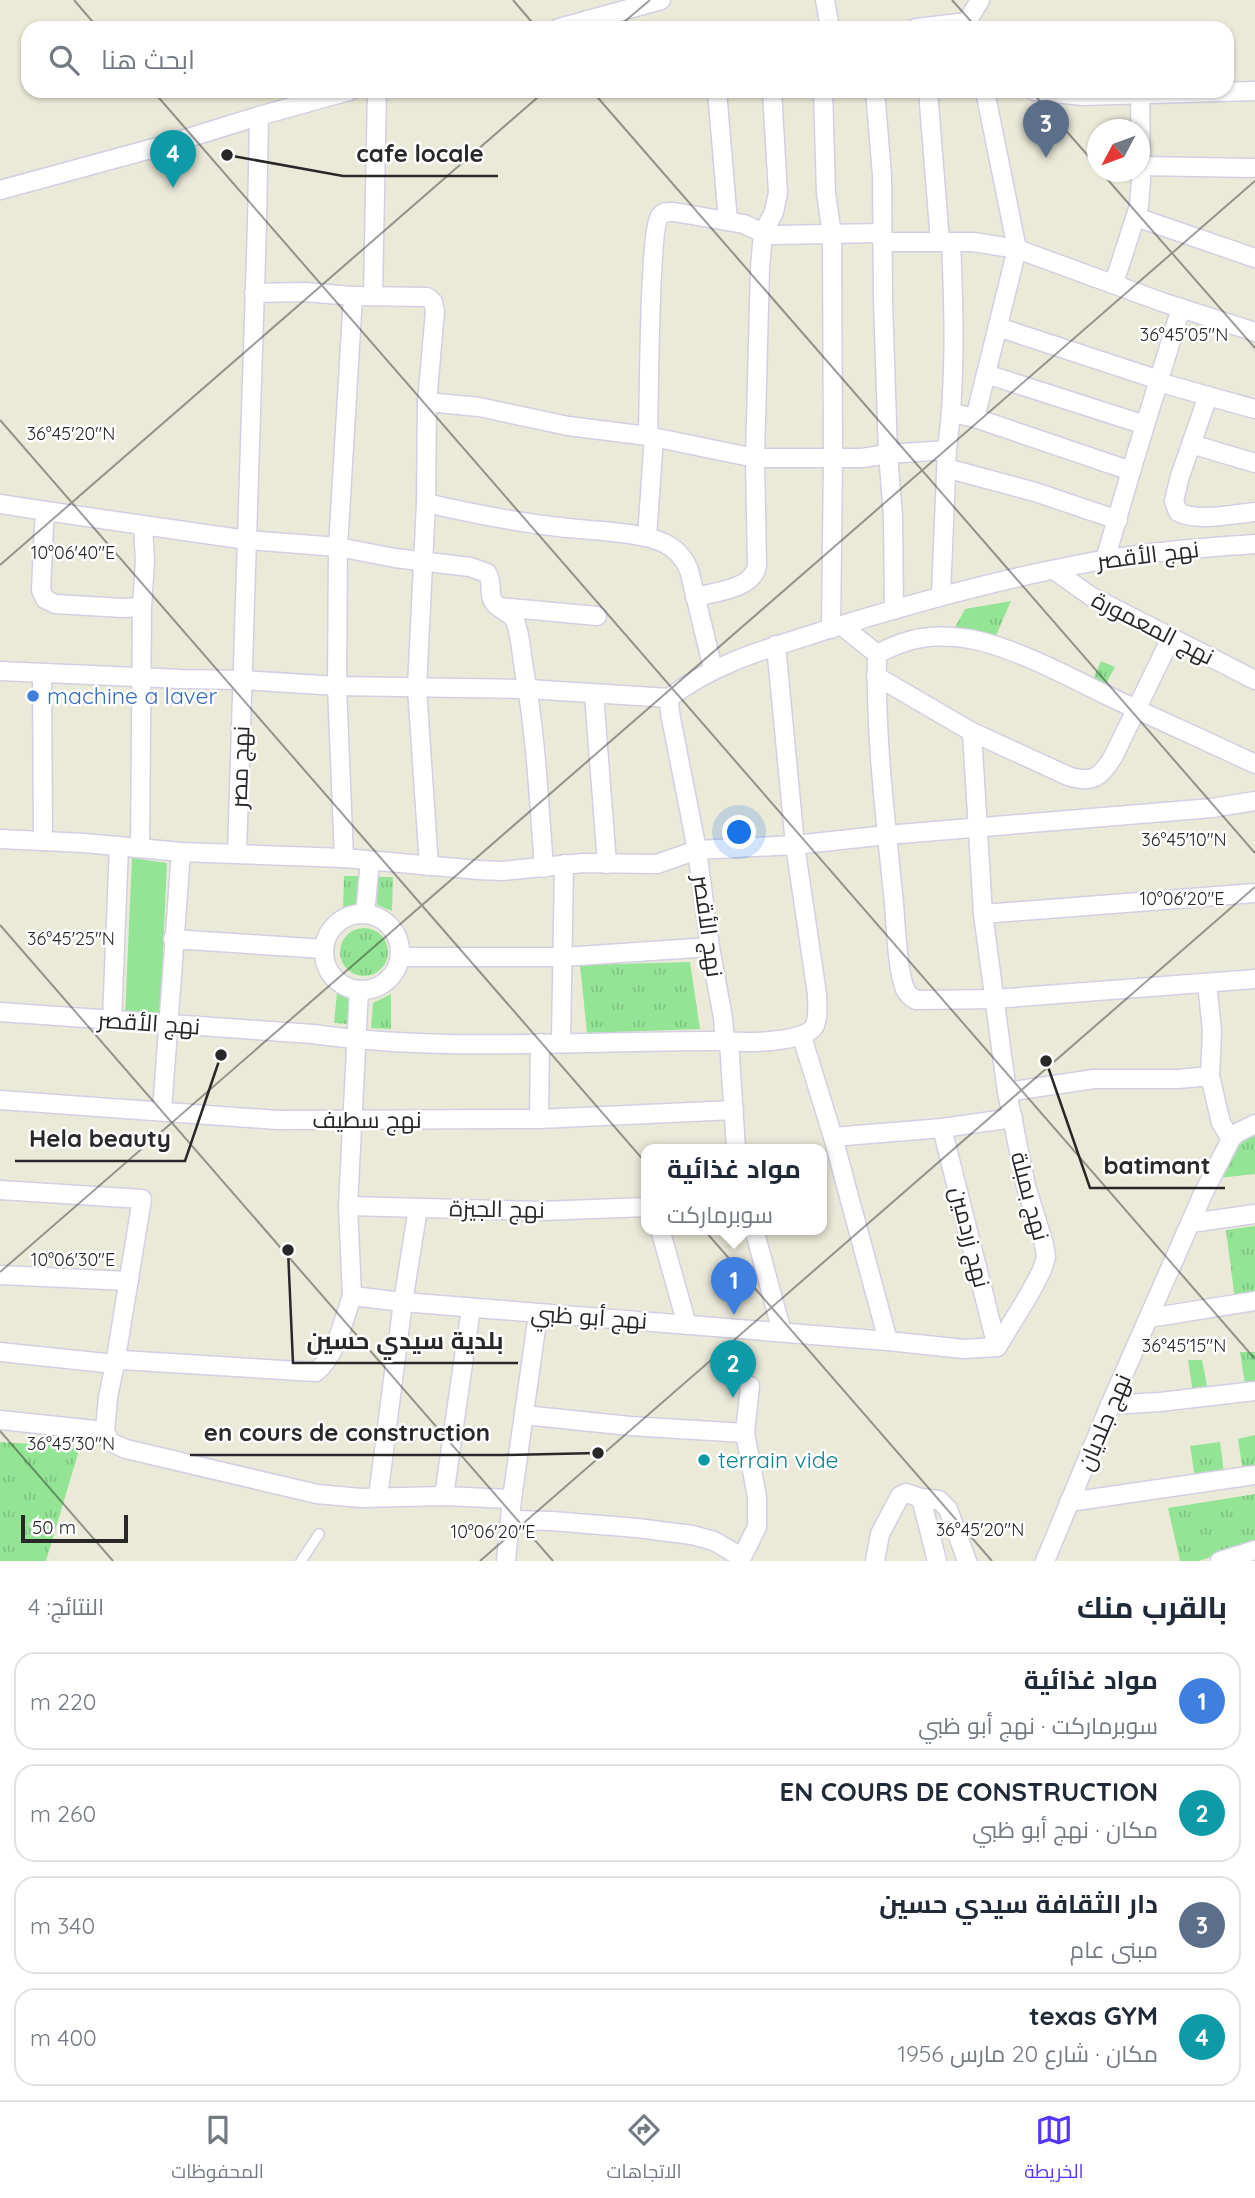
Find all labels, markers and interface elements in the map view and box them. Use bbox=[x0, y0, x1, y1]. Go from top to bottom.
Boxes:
search box bbox=[21, 21, 1234, 98]
icon: search bbox=[45, 41, 83, 79]
text: ابحث هنا bbox=[101, 43, 195, 76]
pin: 3 bbox=[1023, 100, 1069, 158]
north arrow bbox=[1087, 119, 1150, 182]
pin: 4 bbox=[150, 130, 196, 188]
callout: cafe locale bbox=[343, 131, 498, 176]
text: cafe locale bbox=[356, 138, 484, 168]
text: 36°45'05"N bbox=[1140, 323, 1228, 346]
text: 36°45'20"N bbox=[27, 422, 115, 445]
street label: نهج الأقصر bbox=[1093, 534, 1201, 577]
text: 10°06'40"E bbox=[31, 541, 115, 564]
street label: نهج المعمورة bbox=[1086, 584, 1219, 672]
place label: machine a laver bbox=[47, 681, 218, 710]
marker: machine a laver bbox=[25, 688, 41, 704]
street label: نهج مصر bbox=[223, 725, 257, 811]
your location bbox=[722, 815, 756, 849]
text: 36°45'10"N bbox=[1141, 828, 1227, 851]
street label: نهج الأقصر bbox=[685, 871, 730, 979]
text: 10°06'20"E bbox=[1139, 887, 1225, 910]
text: 36°45'25"N bbox=[27, 927, 115, 950]
street label: نهج الأقصر bbox=[95, 1004, 201, 1043]
street label: نهج سطيف bbox=[312, 1105, 422, 1136]
callout: Hela beauty bbox=[15, 1116, 185, 1161]
text: Hela beauty bbox=[29, 1123, 171, 1153]
callout: batimant bbox=[1090, 1143, 1225, 1188]
popup bbox=[641, 1144, 827, 1235]
street label: نهج بمبلة bbox=[1003, 1148, 1056, 1244]
text: batimant bbox=[1104, 1150, 1210, 1180]
text: مواد غذائية bbox=[667, 1152, 801, 1185]
street label: نهج زردمين bbox=[942, 1183, 997, 1291]
street label: نهج الجيزة bbox=[449, 1193, 545, 1226]
text: سوبرماركت bbox=[667, 1200, 773, 1229]
text: 10°06'30"E bbox=[31, 1248, 115, 1271]
pin: 1 bbox=[711, 1257, 757, 1315]
street label: نهج أبو ظبي bbox=[530, 1298, 648, 1339]
callout: بلدية سيدي حسين bbox=[293, 1318, 518, 1363]
text: بلدية سيدي حسين bbox=[307, 1325, 504, 1360]
text: 36°45'15"N bbox=[1142, 1334, 1226, 1357]
pin: 2 bbox=[710, 1340, 756, 1398]
street label: نهج جلديان bbox=[1070, 1369, 1139, 1475]
callout: en cours de construction bbox=[190, 1410, 504, 1455]
text: en cours de construction bbox=[204, 1417, 490, 1447]
text: 36°45'30"N bbox=[27, 1432, 115, 1455]
place label: terrain vide bbox=[718, 1445, 839, 1474]
marker: terrain vide bbox=[696, 1452, 712, 1468]
scale bar bbox=[21, 1512, 128, 1544]
text: 50 m bbox=[32, 1515, 76, 1539]
text: 36°45'20"N bbox=[936, 1518, 1024, 1541]
text: 10°06'20"E bbox=[450, 1520, 536, 1543]
text: بالقرب منك bbox=[1077, 1588, 1227, 1626]
text: النتائج: 4 bbox=[28, 1592, 104, 1621]
text: مواد غذائية bbox=[1024, 1663, 1158, 1696]
text: 220 m bbox=[30, 1687, 96, 1716]
text: 1 bbox=[1198, 1687, 1206, 1716]
text: سوبرماركت · نهج أبو ظبي bbox=[918, 1711, 1158, 1740]
text: EN COURS DE CONSTRUCTION bbox=[779, 1775, 1158, 1808]
text: 260 m bbox=[30, 1799, 96, 1828]
text: 2 bbox=[1195, 1799, 1209, 1828]
text: مكان · نهج أبو ظبي bbox=[972, 1815, 1158, 1844]
text: دار الثقافة سيدي حسين bbox=[879, 1887, 1158, 1920]
text: 340 m bbox=[30, 1911, 95, 1940]
text: 3 bbox=[1196, 1911, 1208, 1940]
text: مبنى عام bbox=[1070, 1935, 1158, 1964]
text: texas GYM bbox=[1029, 1999, 1158, 2032]
text: 400 m bbox=[30, 2023, 97, 2052]
text: 4 bbox=[1195, 2023, 1209, 2052]
text: مكان · شارع 20 مارس 1956 bbox=[897, 2039, 1158, 2068]
tab: المحفوظات bbox=[171, 2111, 264, 2189]
tab: الاتجاهات bbox=[606, 2111, 682, 2189]
tab: الخريطة bbox=[1024, 2111, 1084, 2189]

